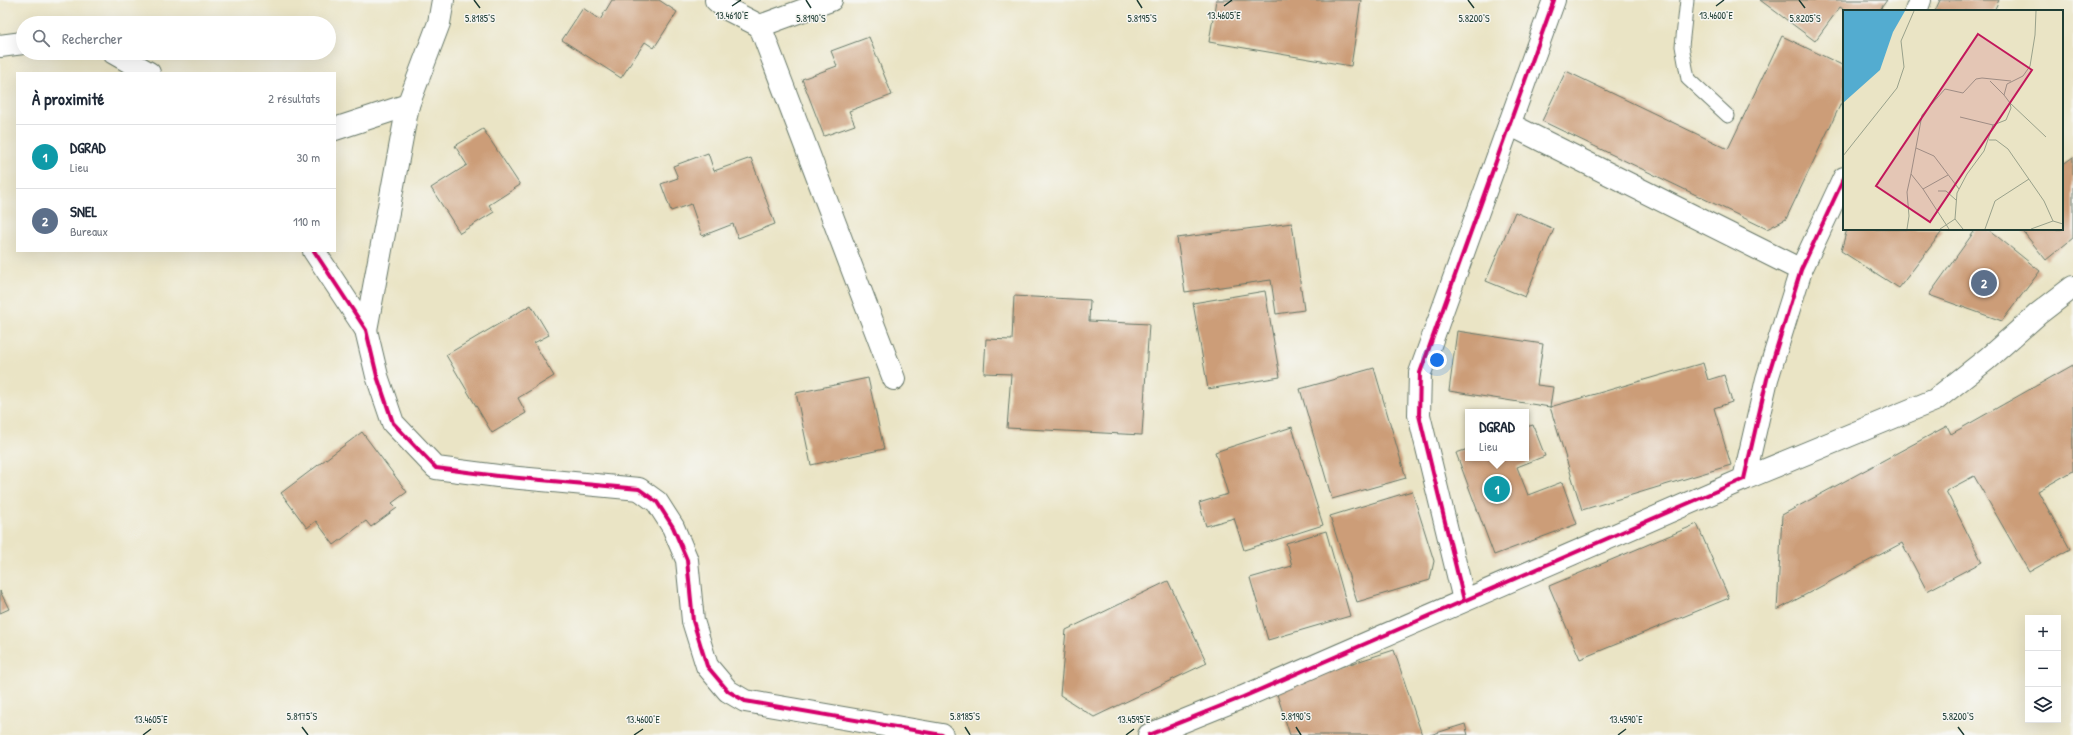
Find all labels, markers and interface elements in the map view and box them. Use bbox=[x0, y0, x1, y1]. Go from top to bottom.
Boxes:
text: 13.4610°E bbox=[716, 9, 749, 22]
text: 13.4605°E bbox=[1207, 9, 1241, 22]
text: 13.4600°E bbox=[1699, 9, 1733, 22]
inset map bbox=[1843, 10, 2063, 230]
text: 5.8185°S bbox=[465, 12, 495, 25]
text: 5.8190°S bbox=[796, 12, 826, 25]
text: 5.8195°S bbox=[1127, 12, 1157, 25]
text: 5.8200°S bbox=[1458, 12, 1490, 25]
text: 5.8205°S bbox=[1790, 12, 1821, 25]
search box bbox=[16, 16, 336, 60]
icon: search bbox=[30, 27, 52, 49]
text: Rechercher bbox=[62, 28, 123, 49]
text: À proximité bbox=[32, 87, 104, 110]
text: 2 résultats bbox=[268, 89, 320, 107]
text: DGRAD bbox=[70, 137, 106, 158]
text: 1 bbox=[43, 148, 47, 166]
text: 30 m bbox=[297, 148, 320, 166]
text: Lieu bbox=[70, 158, 88, 176]
text: SNEL bbox=[70, 201, 97, 222]
text: 2 bbox=[42, 212, 48, 230]
text: 110 m bbox=[293, 212, 320, 230]
text: Bureaux bbox=[70, 222, 108, 240]
pin: 2 bbox=[1971, 268, 1997, 298]
your location bbox=[1427, 350, 1447, 370]
popup bbox=[1465, 409, 1529, 461]
text: DGRAD bbox=[1479, 416, 1515, 437]
text: Lieu bbox=[1479, 437, 1497, 455]
pin: 1 bbox=[1484, 474, 1510, 504]
map controls bbox=[2025, 615, 2061, 723]
button: + bbox=[2025, 615, 2061, 651]
button: − bbox=[2025, 651, 2061, 687]
button: layers bbox=[2025, 687, 2061, 723]
text: 5.8175°S bbox=[287, 710, 318, 723]
text: 5.8185°S bbox=[950, 710, 980, 723]
text: 5.8190°S bbox=[1281, 710, 1311, 723]
text: 5.8200°S bbox=[1942, 710, 1974, 723]
text: 13.4605°E bbox=[134, 713, 168, 726]
text: 13.4600°E bbox=[626, 713, 660, 726]
text: 13.4595°E bbox=[1118, 713, 1151, 726]
text: 13.4590°E bbox=[1609, 713, 1643, 726]

